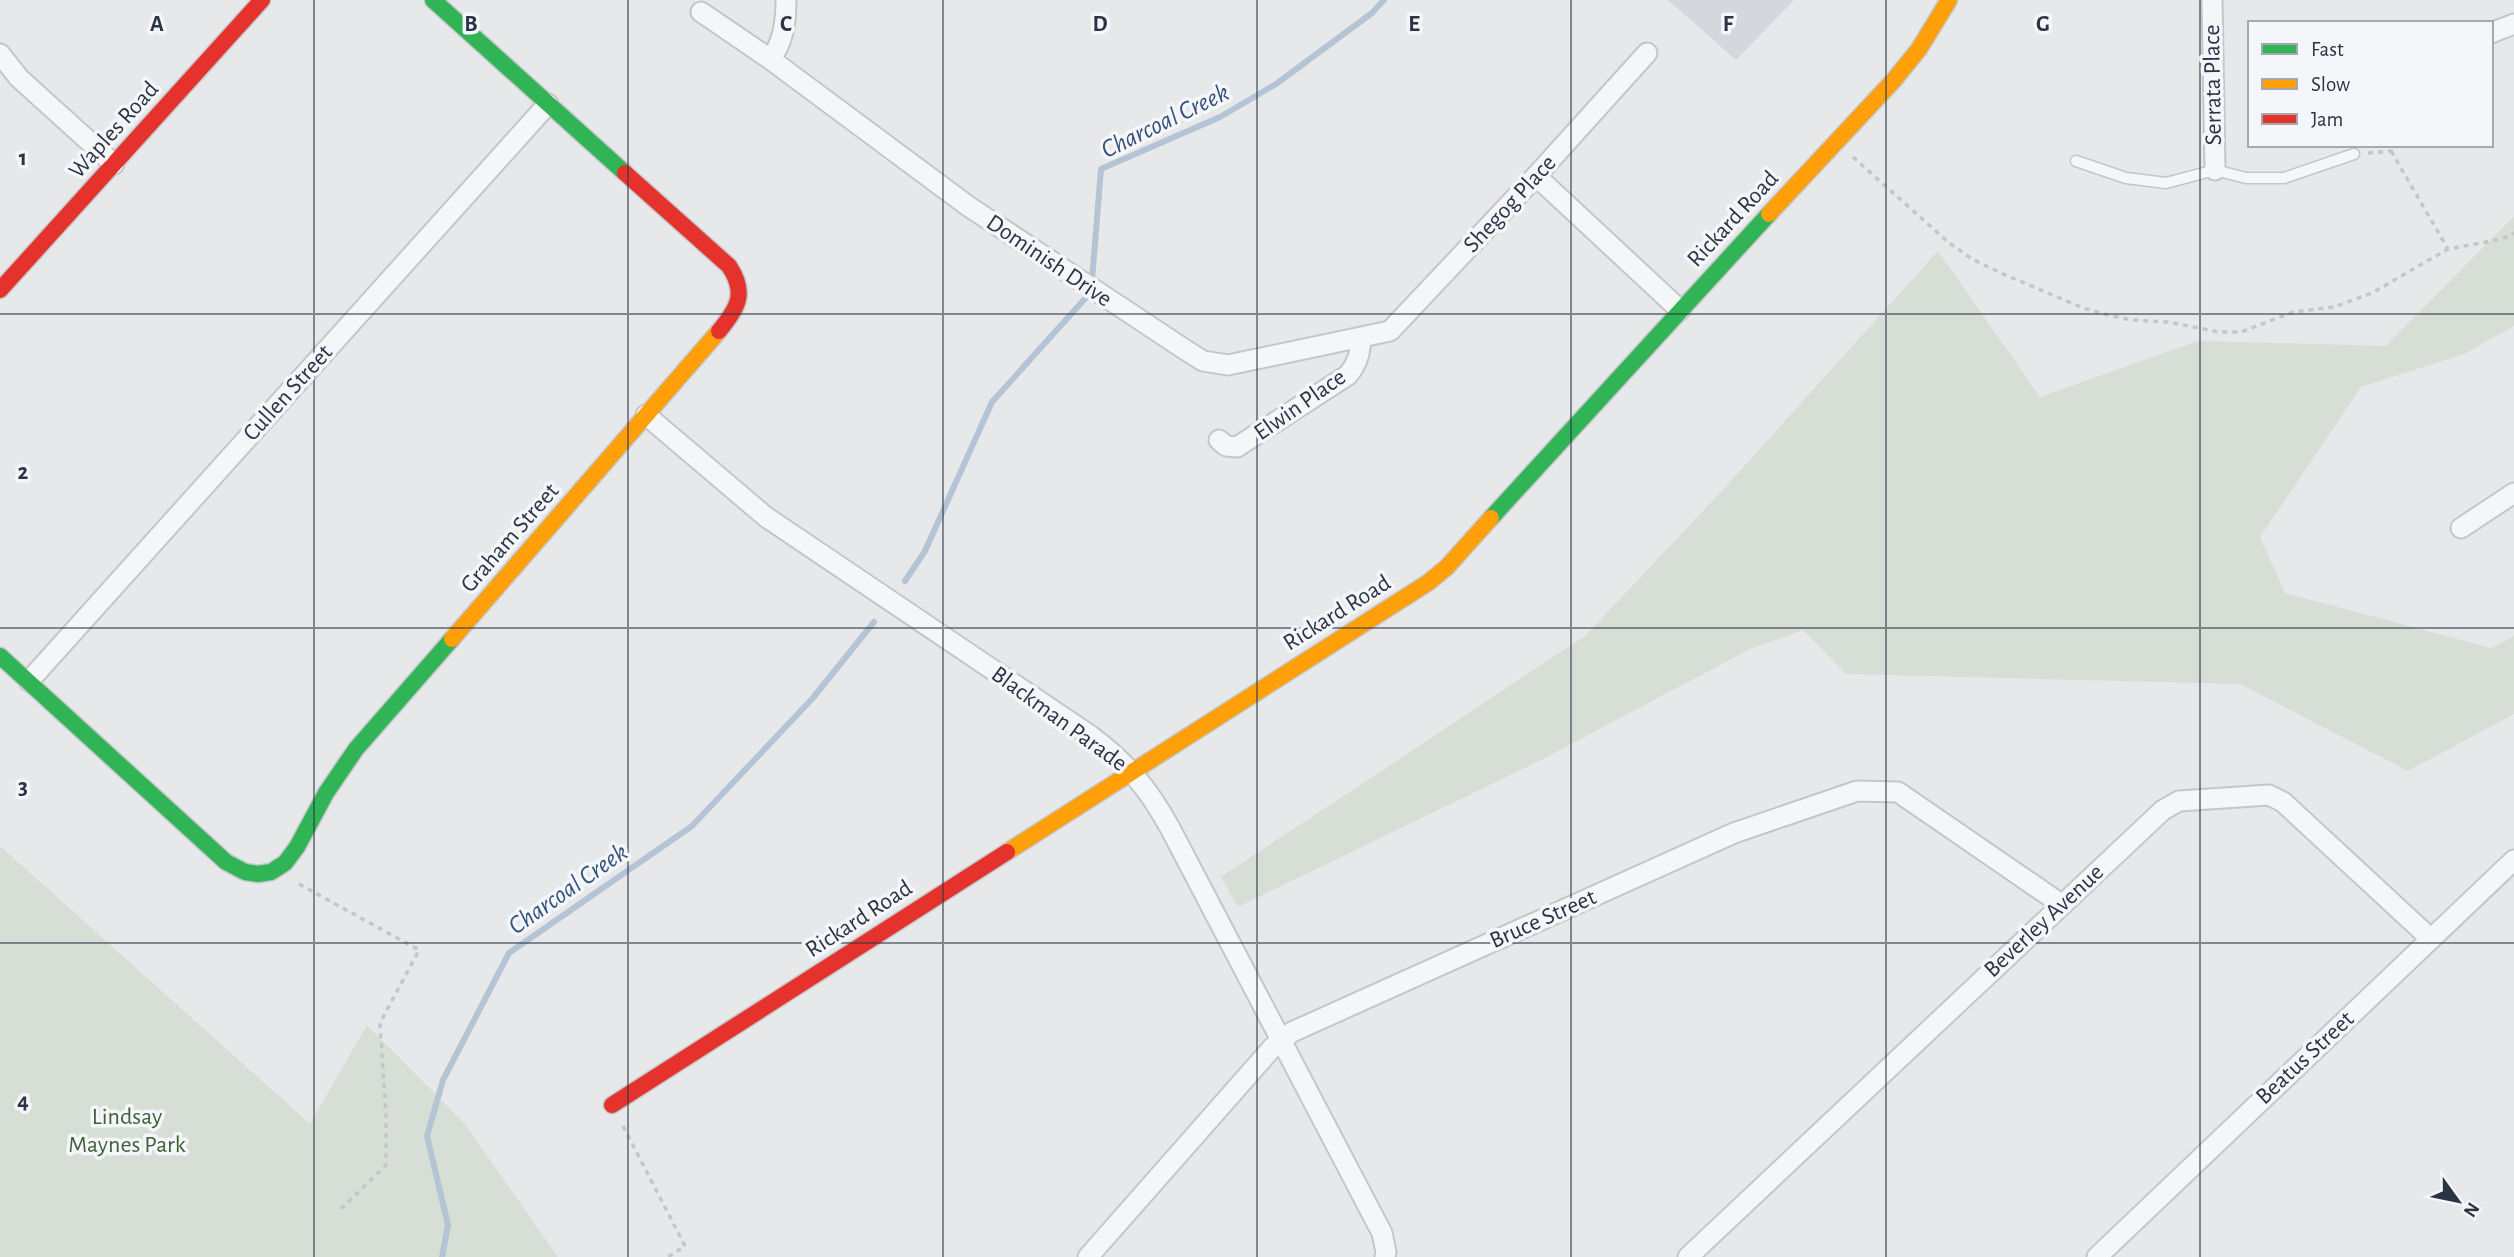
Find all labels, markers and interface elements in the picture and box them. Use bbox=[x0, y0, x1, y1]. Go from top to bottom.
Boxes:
text: A bbox=[150, 13, 164, 36]
text: B bbox=[464, 13, 478, 36]
text: C bbox=[780, 13, 792, 36]
text: D bbox=[1092, 13, 1108, 36]
text: E bbox=[1408, 13, 1420, 36]
text: F bbox=[1723, 13, 1734, 36]
text: G bbox=[2036, 13, 2050, 36]
legend bbox=[2248, 21, 2493, 147]
street label: Serrata Place bbox=[2200, 24, 2226, 146]
text: Fast bbox=[2311, 39, 2344, 60]
text: Slow bbox=[2311, 74, 2350, 95]
street label: Waples Road bbox=[65, 77, 163, 183]
water label: Charcoal Creek bbox=[1097, 79, 1233, 163]
text: Jam bbox=[2311, 109, 2343, 130]
text: 1 bbox=[19, 147, 27, 170]
street label: Shegog Place bbox=[1459, 151, 1561, 257]
street label: Rickard Road bbox=[1683, 166, 1783, 272]
street label: Dominish Drive bbox=[982, 210, 1116, 312]
street label: Cullen Street bbox=[239, 340, 337, 446]
street label: Elwin Place bbox=[1250, 365, 1350, 445]
text: 2 bbox=[18, 461, 29, 484]
street label: Graham Street bbox=[456, 479, 564, 597]
street label: Rickard Road bbox=[1279, 571, 1395, 655]
street label: Blackman Parade bbox=[987, 662, 1131, 776]
text: 3 bbox=[18, 776, 28, 799]
water label: Charcoal Creek bbox=[504, 839, 632, 939]
street label: Beverley Avenue bbox=[1980, 860, 2108, 982]
street label: Rickard Road bbox=[801, 876, 917, 962]
street label: Bruce Street bbox=[1486, 885, 1600, 953]
street label: Beatus Street bbox=[2251, 1007, 2359, 1109]
text: 4 bbox=[17, 1090, 29, 1113]
park label: Lindsay Maynes Park bbox=[68, 1105, 186, 1157]
north arrow bbox=[2423, 1166, 2493, 1236]
text: N bbox=[2459, 1199, 2483, 1220]

